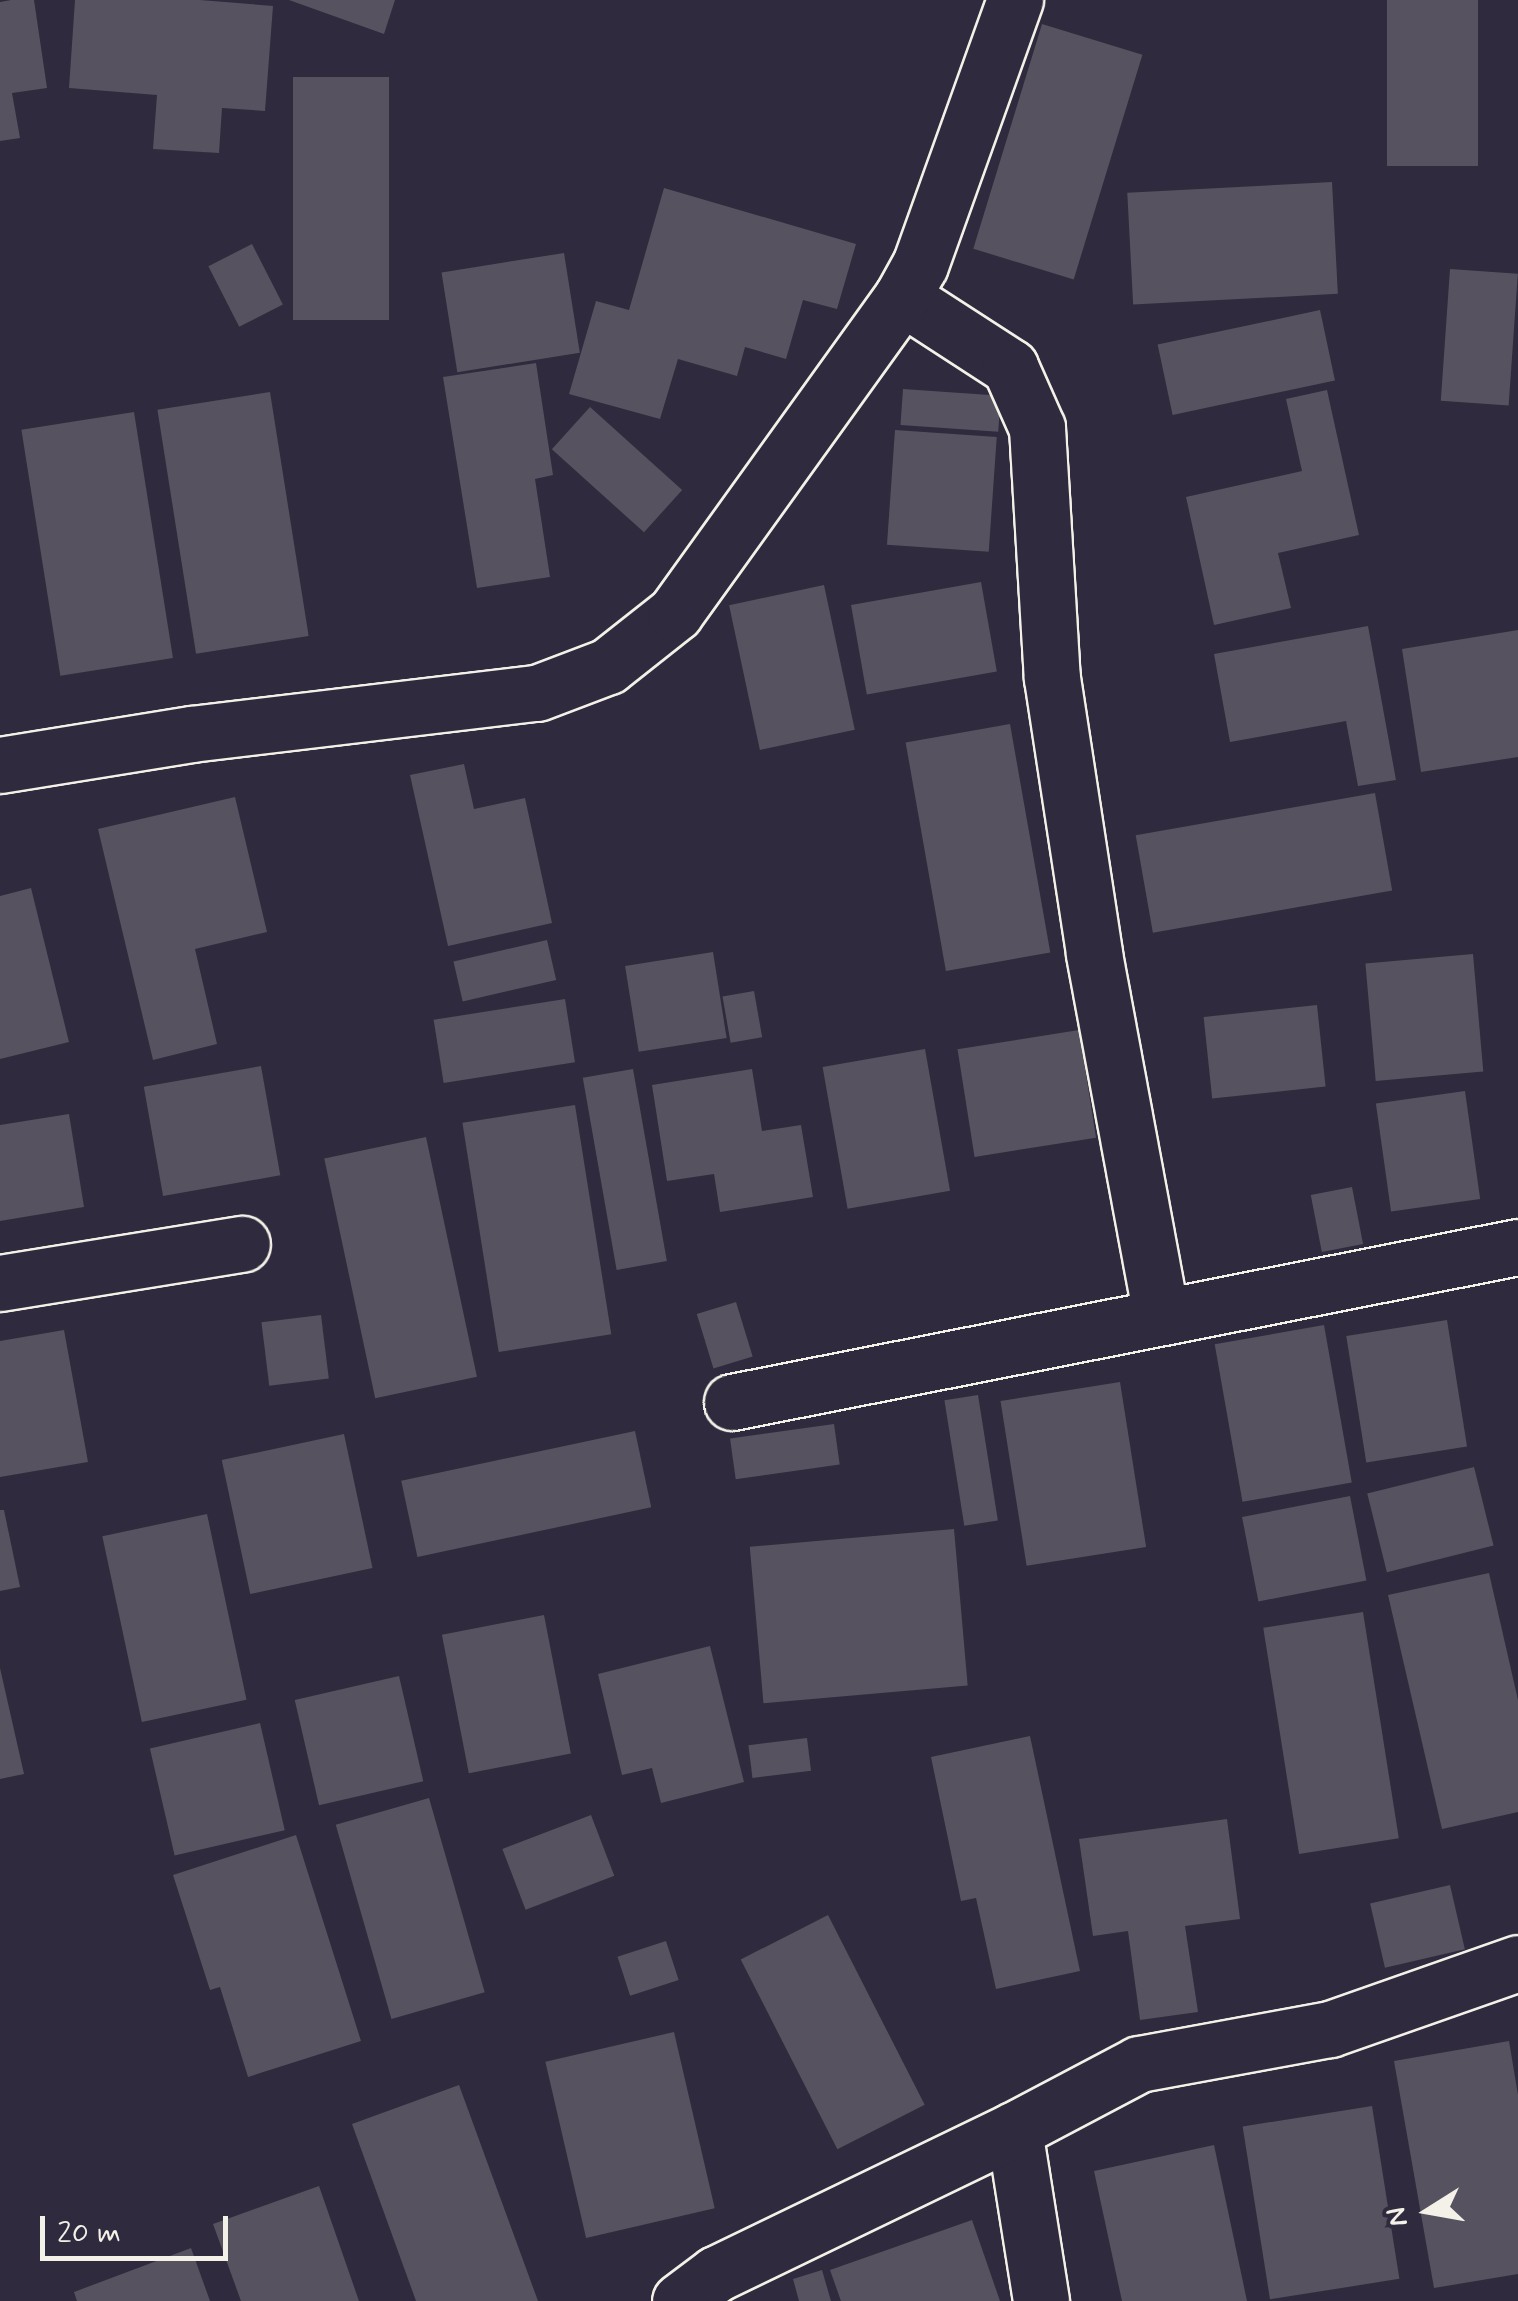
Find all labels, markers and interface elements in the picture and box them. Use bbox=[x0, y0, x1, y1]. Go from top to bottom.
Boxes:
north arrow bbox=[1378, 2161, 1478, 2261]
scale bar bbox=[45, 2196, 232, 2258]
text: N bbox=[1378, 2204, 1418, 2230]
text: 20 m bbox=[57, 2214, 121, 2253]

